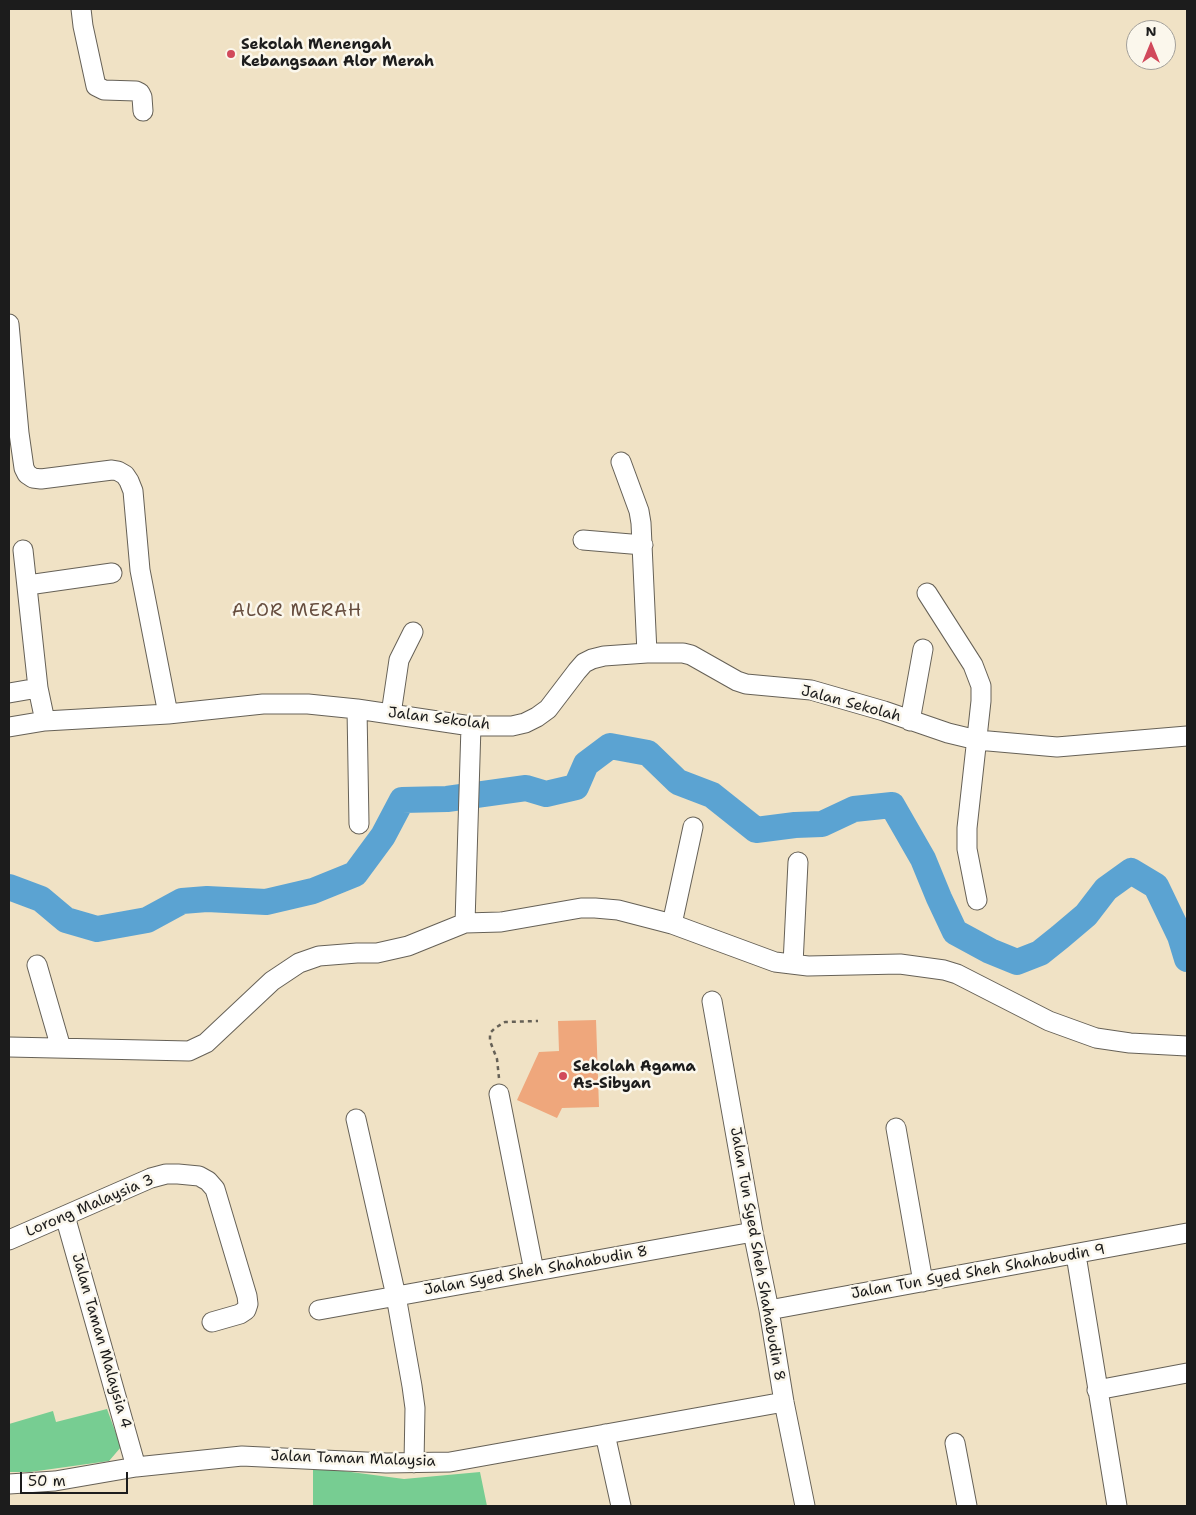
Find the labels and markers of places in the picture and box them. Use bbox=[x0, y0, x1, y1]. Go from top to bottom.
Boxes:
place label: Sekolah Menengah Kebangsaan Alor Merah bbox=[241, 36, 434, 71]
marker: Sekolah Menengah Kebangsaan Alor Merah bbox=[225, 48, 237, 60]
place label: Sekolah Agama As-Sibyan bbox=[573, 1058, 696, 1093]
marker: Sekolah Agama As-Sibyan bbox=[557, 1070, 569, 1082]

